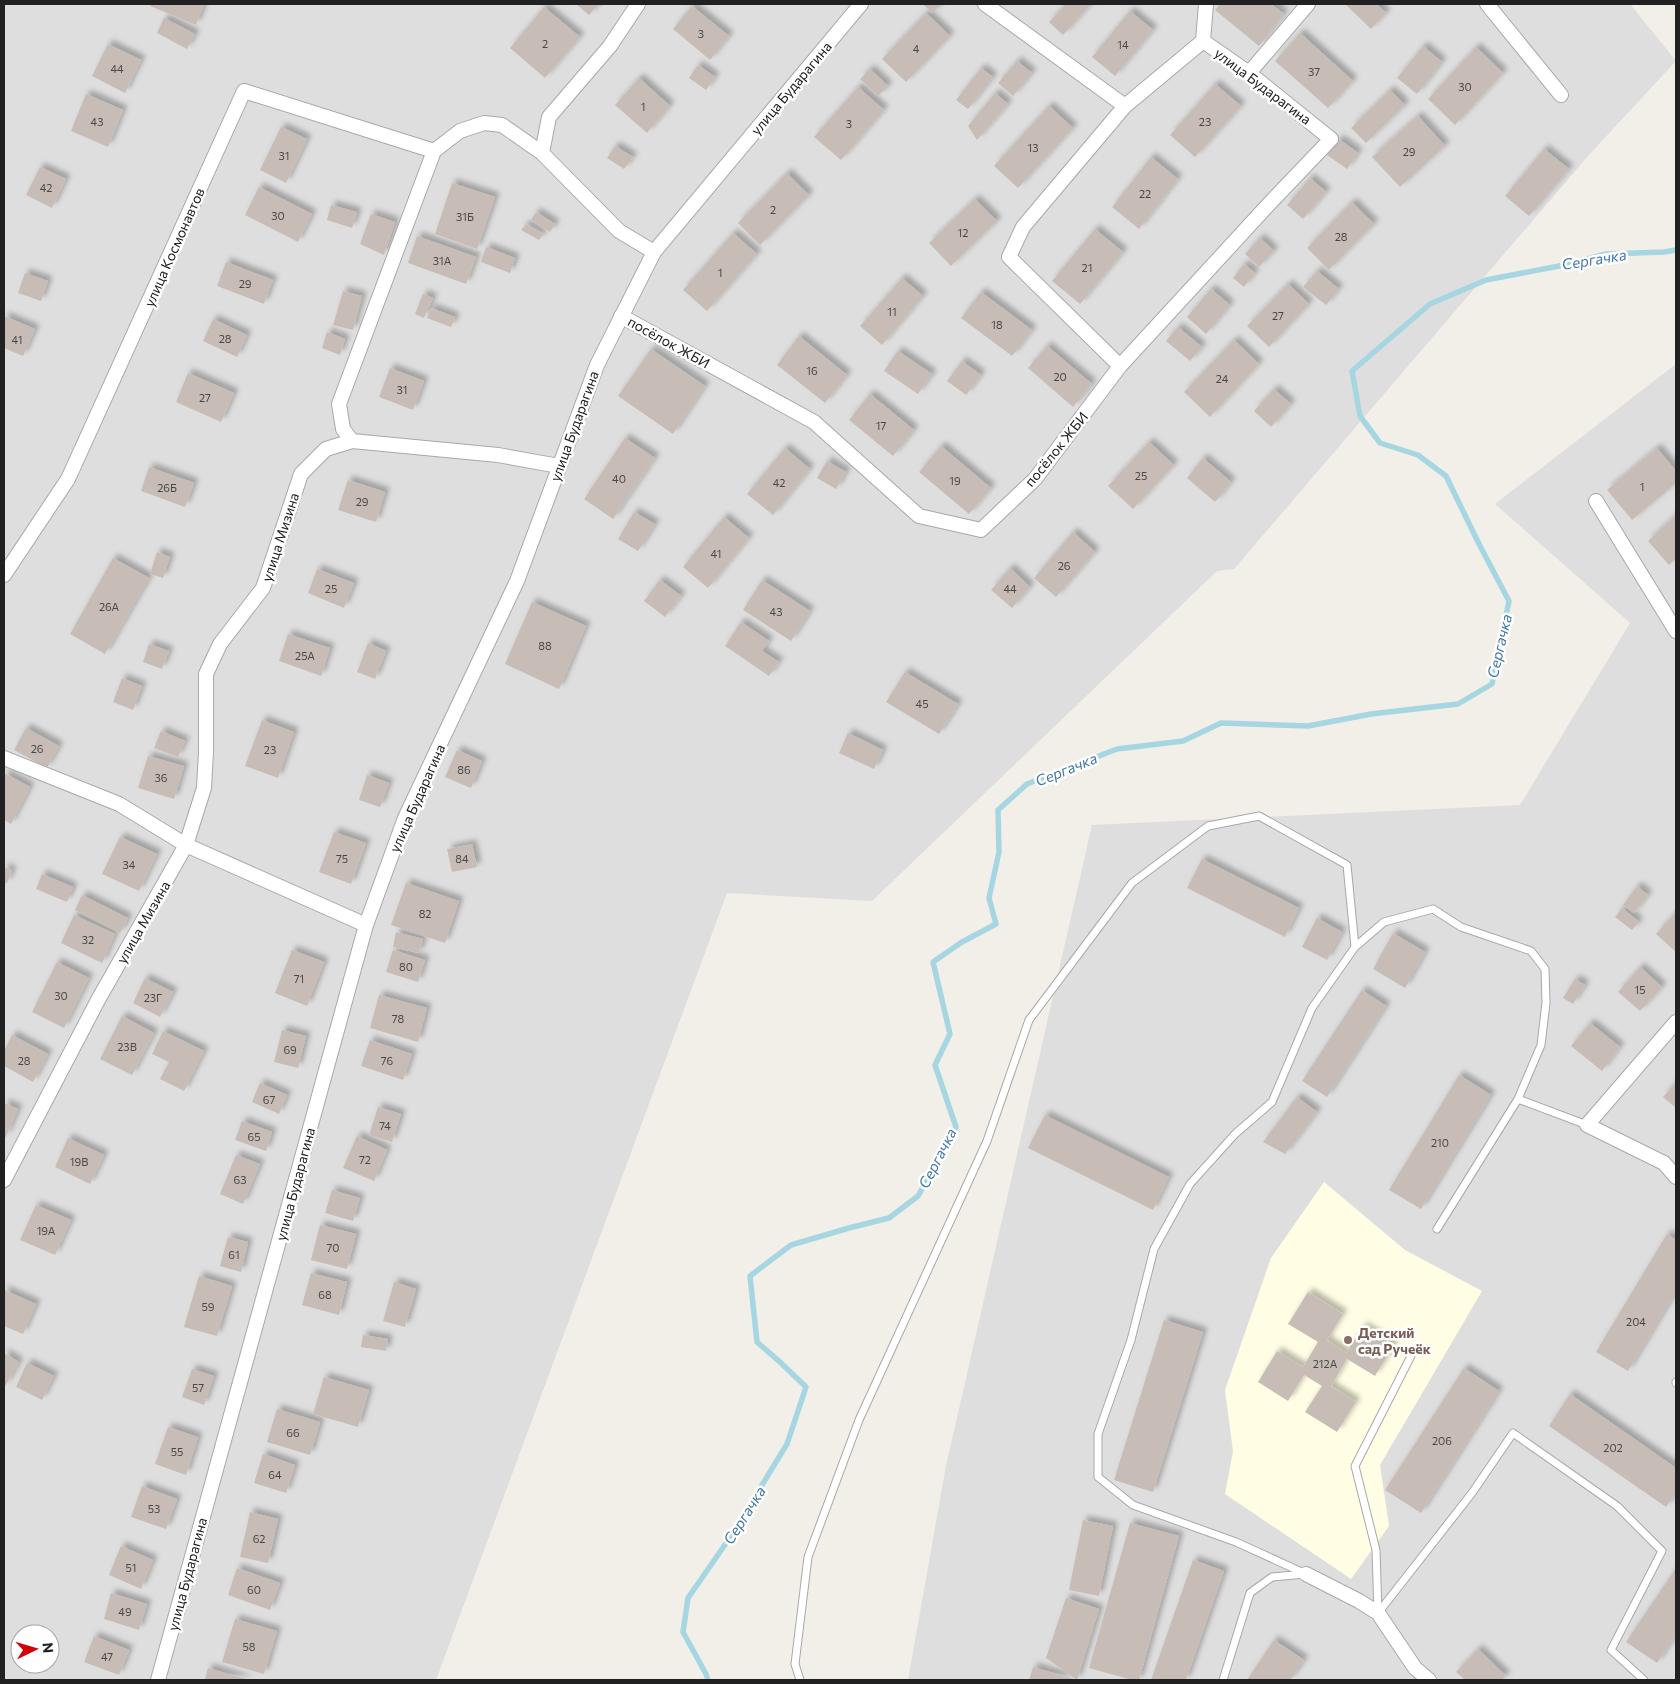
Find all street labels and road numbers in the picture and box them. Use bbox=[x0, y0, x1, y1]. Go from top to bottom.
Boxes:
street label: улица Бударагина bbox=[747, 38, 835, 138]
street label: улица Бударагина bbox=[1211, 44, 1315, 128]
street label: улица Космонавтов bbox=[140, 185, 208, 309]
street label: посёлок ЖБИ bbox=[625, 312, 713, 372]
street label: улица Бударагина bbox=[546, 368, 602, 484]
street label: посёлок ЖБИ bbox=[1021, 408, 1091, 490]
street label: улица Мизина bbox=[258, 490, 302, 584]
street label: улица Бударагина bbox=[386, 741, 448, 855]
street label: улица Мизина bbox=[113, 878, 173, 966]
street label: улица Бударагина bbox=[272, 1126, 318, 1242]
street label: улица Бударагина bbox=[164, 1516, 210, 1632]

